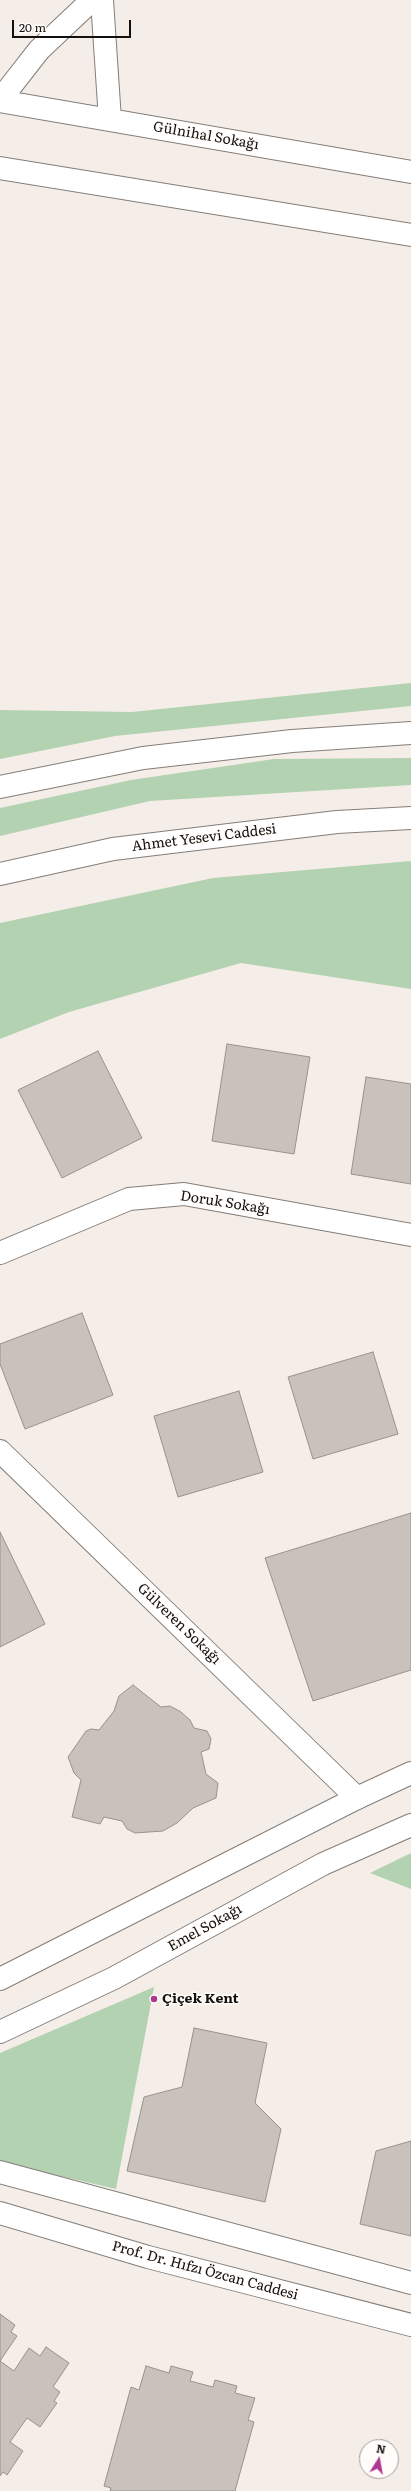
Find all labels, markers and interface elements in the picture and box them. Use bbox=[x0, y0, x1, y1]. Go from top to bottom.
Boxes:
scale bar bbox=[14, 12, 133, 38]
text: 20 m bbox=[19, 18, 46, 36]
street label: Gülnihal Sokağı bbox=[152, 118, 260, 154]
street label: Ahmet Yesevi Caddesi bbox=[131, 821, 277, 855]
street label: Doruk Sokağı bbox=[179, 1188, 271, 1218]
street label: Gülveren Sokağı bbox=[134, 1580, 224, 1668]
street label: Emel Sokağı bbox=[165, 1901, 245, 1955]
place label: Çiçek Kent bbox=[162, 1991, 239, 2007]
marker: Çiçek Kent bbox=[149, 1994, 159, 2004]
street label: Prof. Dr. Hıfzı Özcan Caddesi bbox=[110, 2238, 300, 2304]
north arrow bbox=[359, 2439, 399, 2479]
text: N bbox=[375, 2439, 387, 2457]

